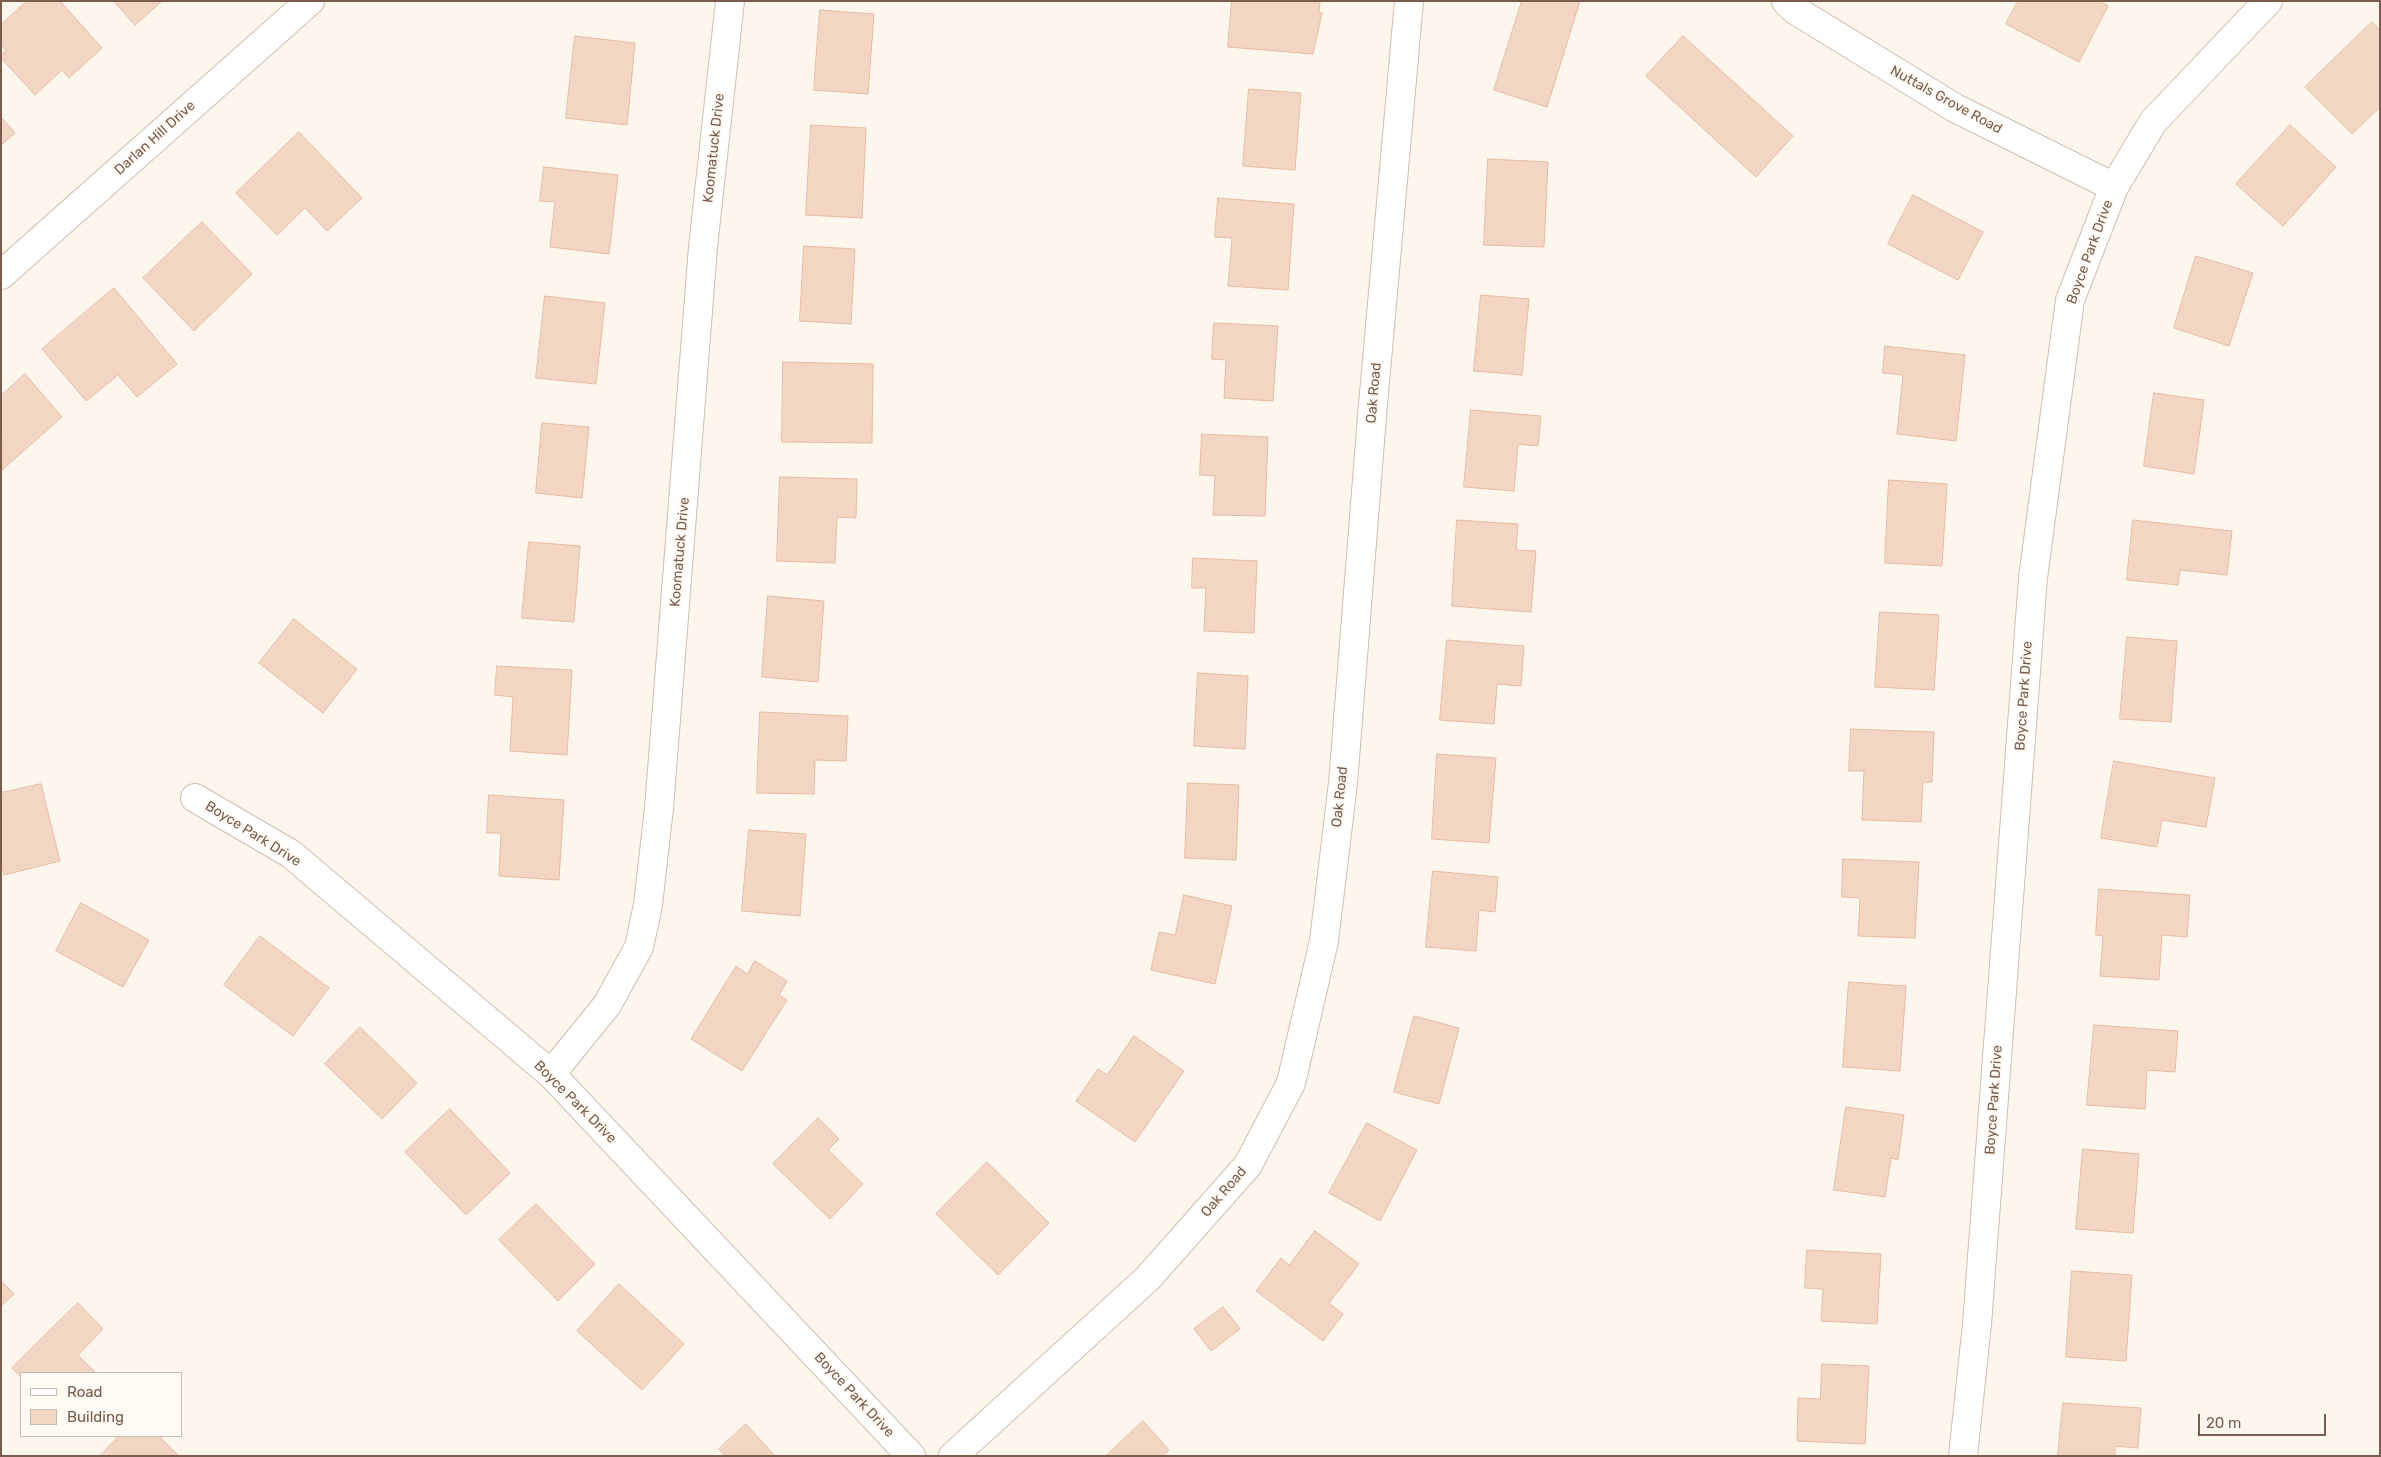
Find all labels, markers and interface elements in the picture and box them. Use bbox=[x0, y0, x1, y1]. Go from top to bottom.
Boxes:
street label: Nuttals Grove Road bbox=[1887, 62, 2005, 138]
street label: Koomatuck Drive bbox=[700, 92, 728, 204]
street label: Darlan Hill Drive bbox=[111, 97, 199, 179]
street label: Boyce Park Drive bbox=[2063, 198, 2117, 306]
street label: Oak Road bbox=[1363, 362, 1385, 424]
street label: Koomatuck Drive bbox=[667, 496, 693, 608]
street label: Boyce Park Drive bbox=[2012, 641, 2036, 751]
street label: Oak Road bbox=[1328, 766, 1352, 828]
street label: Boyce Park Drive bbox=[202, 798, 304, 870]
street label: Boyce Park Drive bbox=[1982, 1045, 2006, 1155]
street label: Boyce Park Drive bbox=[530, 1057, 620, 1147]
street label: Oak Road bbox=[1198, 1163, 1250, 1221]
street label: Boyce Park Drive bbox=[810, 1349, 898, 1441]
legend bbox=[20, 1372, 182, 1437]
text: Road bbox=[67, 1383, 103, 1401]
scale bar bbox=[2201, 1404, 2328, 1436]
text: Building bbox=[67, 1408, 124, 1426]
text: 20 m bbox=[2206, 1414, 2241, 1432]

